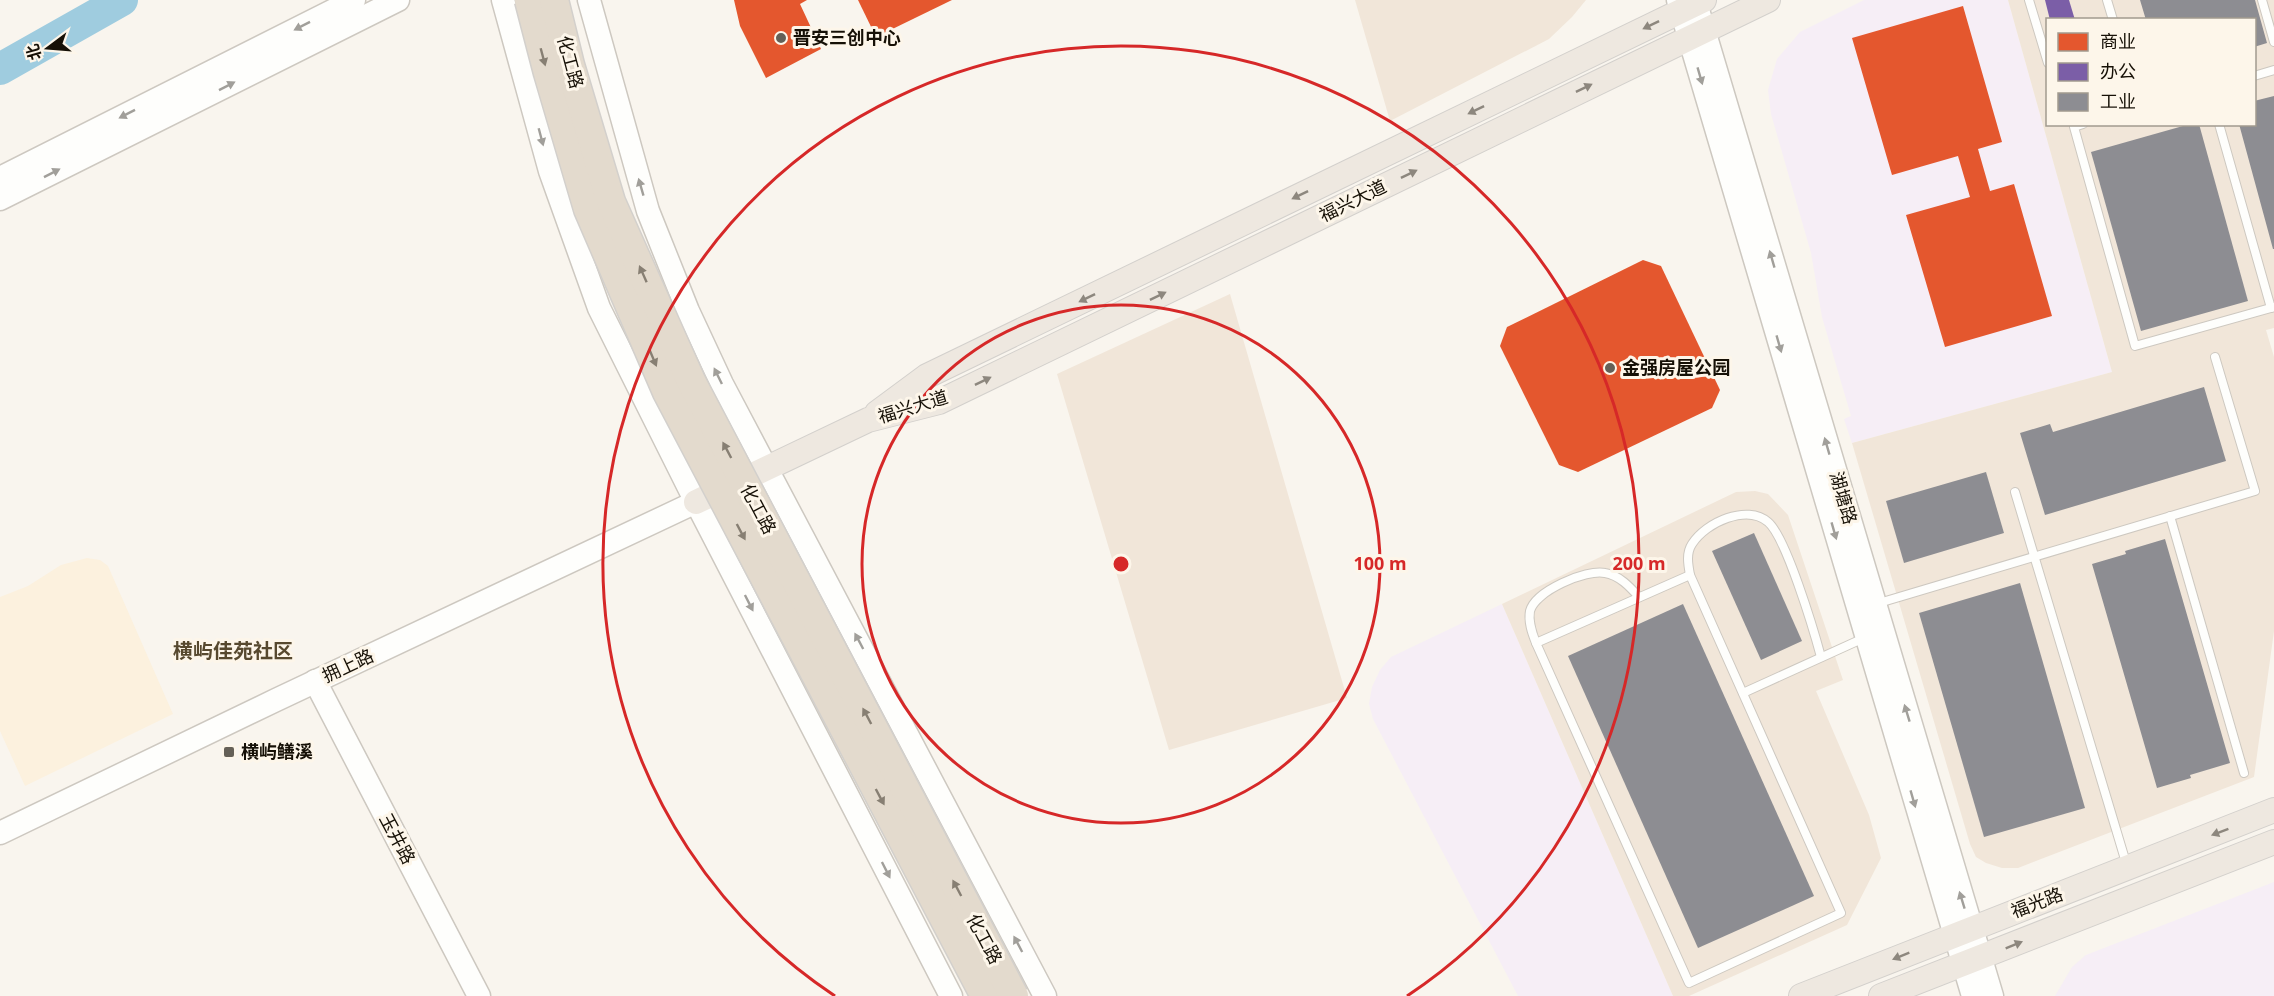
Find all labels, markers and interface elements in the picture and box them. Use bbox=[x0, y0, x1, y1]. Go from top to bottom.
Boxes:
north arrow bbox=[18, 18, 78, 78]
legend bbox=[2046, 18, 2256, 126]
one-way arrow bbox=[1643, 20, 1660, 30]
one-way arrow bbox=[293, 22, 310, 31]
place label: 晋安三创中心 bbox=[793, 25, 901, 49]
text: 商业 bbox=[2100, 29, 2136, 53]
marker: 晋安三创中心 bbox=[774, 31, 788, 45]
street label: 化工路 bbox=[552, 33, 590, 91]
text: 北 bbox=[21, 41, 46, 63]
one-way arrow bbox=[539, 47, 549, 66]
text: 办公 bbox=[2100, 59, 2136, 83]
one-way arrow bbox=[1696, 67, 1705, 85]
one-way arrow bbox=[218, 81, 235, 90]
one-way arrow bbox=[1576, 84, 1593, 93]
text: 工业 bbox=[2100, 89, 2136, 113]
one-way arrow bbox=[1467, 105, 1484, 115]
one-way arrow bbox=[119, 109, 136, 118]
one-way arrow bbox=[537, 129, 546, 147]
one-way arrow bbox=[44, 168, 61, 178]
one-way arrow bbox=[1400, 169, 1417, 178]
street label: 福兴大道 bbox=[1315, 174, 1390, 227]
one-way arrow bbox=[636, 178, 645, 196]
one-way arrow bbox=[1292, 191, 1309, 200]
one-way arrow bbox=[1767, 250, 1776, 268]
one-way arrow bbox=[639, 266, 648, 283]
one-way arrow bbox=[1149, 291, 1167, 301]
one-way arrow bbox=[1079, 294, 1096, 303]
one-way arrow bbox=[1775, 335, 1784, 353]
one-way arrow bbox=[648, 349, 657, 366]
place label: 金强房屋公园 bbox=[1622, 355, 1730, 379]
marker: 金强房屋公园 bbox=[1603, 361, 1617, 375]
one-way arrow bbox=[714, 368, 723, 385]
one-way arrow bbox=[974, 376, 991, 385]
street label: 福兴大道 bbox=[875, 384, 951, 428]
one-way arrow bbox=[1822, 437, 1831, 455]
one-way arrow bbox=[722, 441, 732, 458]
street label: 湖塘路 bbox=[1825, 468, 1863, 527]
street label: 化工路 bbox=[736, 479, 782, 538]
one-way arrow bbox=[1830, 522, 1839, 540]
one-way arrow bbox=[736, 523, 746, 540]
text: 100 m bbox=[1353, 551, 1407, 575]
text: 200 m bbox=[1612, 551, 1666, 575]
centre of rings bbox=[1111, 554, 1131, 574]
one-way arrow bbox=[744, 595, 753, 612]
one-way arrow bbox=[854, 633, 864, 650]
district label: 横屿佳苑社区 bbox=[173, 637, 293, 664]
street label: 拥上路 bbox=[318, 643, 377, 687]
one-way arrow bbox=[1901, 704, 1911, 722]
one-way arrow bbox=[862, 707, 871, 724]
place label: 横屿鳝溪 bbox=[241, 739, 313, 763]
marker: 横屿鳝溪 bbox=[222, 745, 236, 759]
one-way arrow bbox=[875, 789, 885, 806]
one-way arrow bbox=[1909, 790, 1918, 808]
street label: 玉井路 bbox=[375, 809, 421, 868]
one-way arrow bbox=[2210, 827, 2228, 837]
one-way arrow bbox=[881, 861, 891, 878]
one-way arrow bbox=[952, 880, 962, 897]
street label: 福光路 bbox=[2007, 881, 2066, 923]
one-way arrow bbox=[1957, 891, 1966, 909]
street label: 化工路 bbox=[962, 909, 1008, 968]
one-way arrow bbox=[1013, 935, 1023, 952]
one-way arrow bbox=[2005, 940, 2023, 949]
one-way arrow bbox=[1892, 952, 1910, 962]

